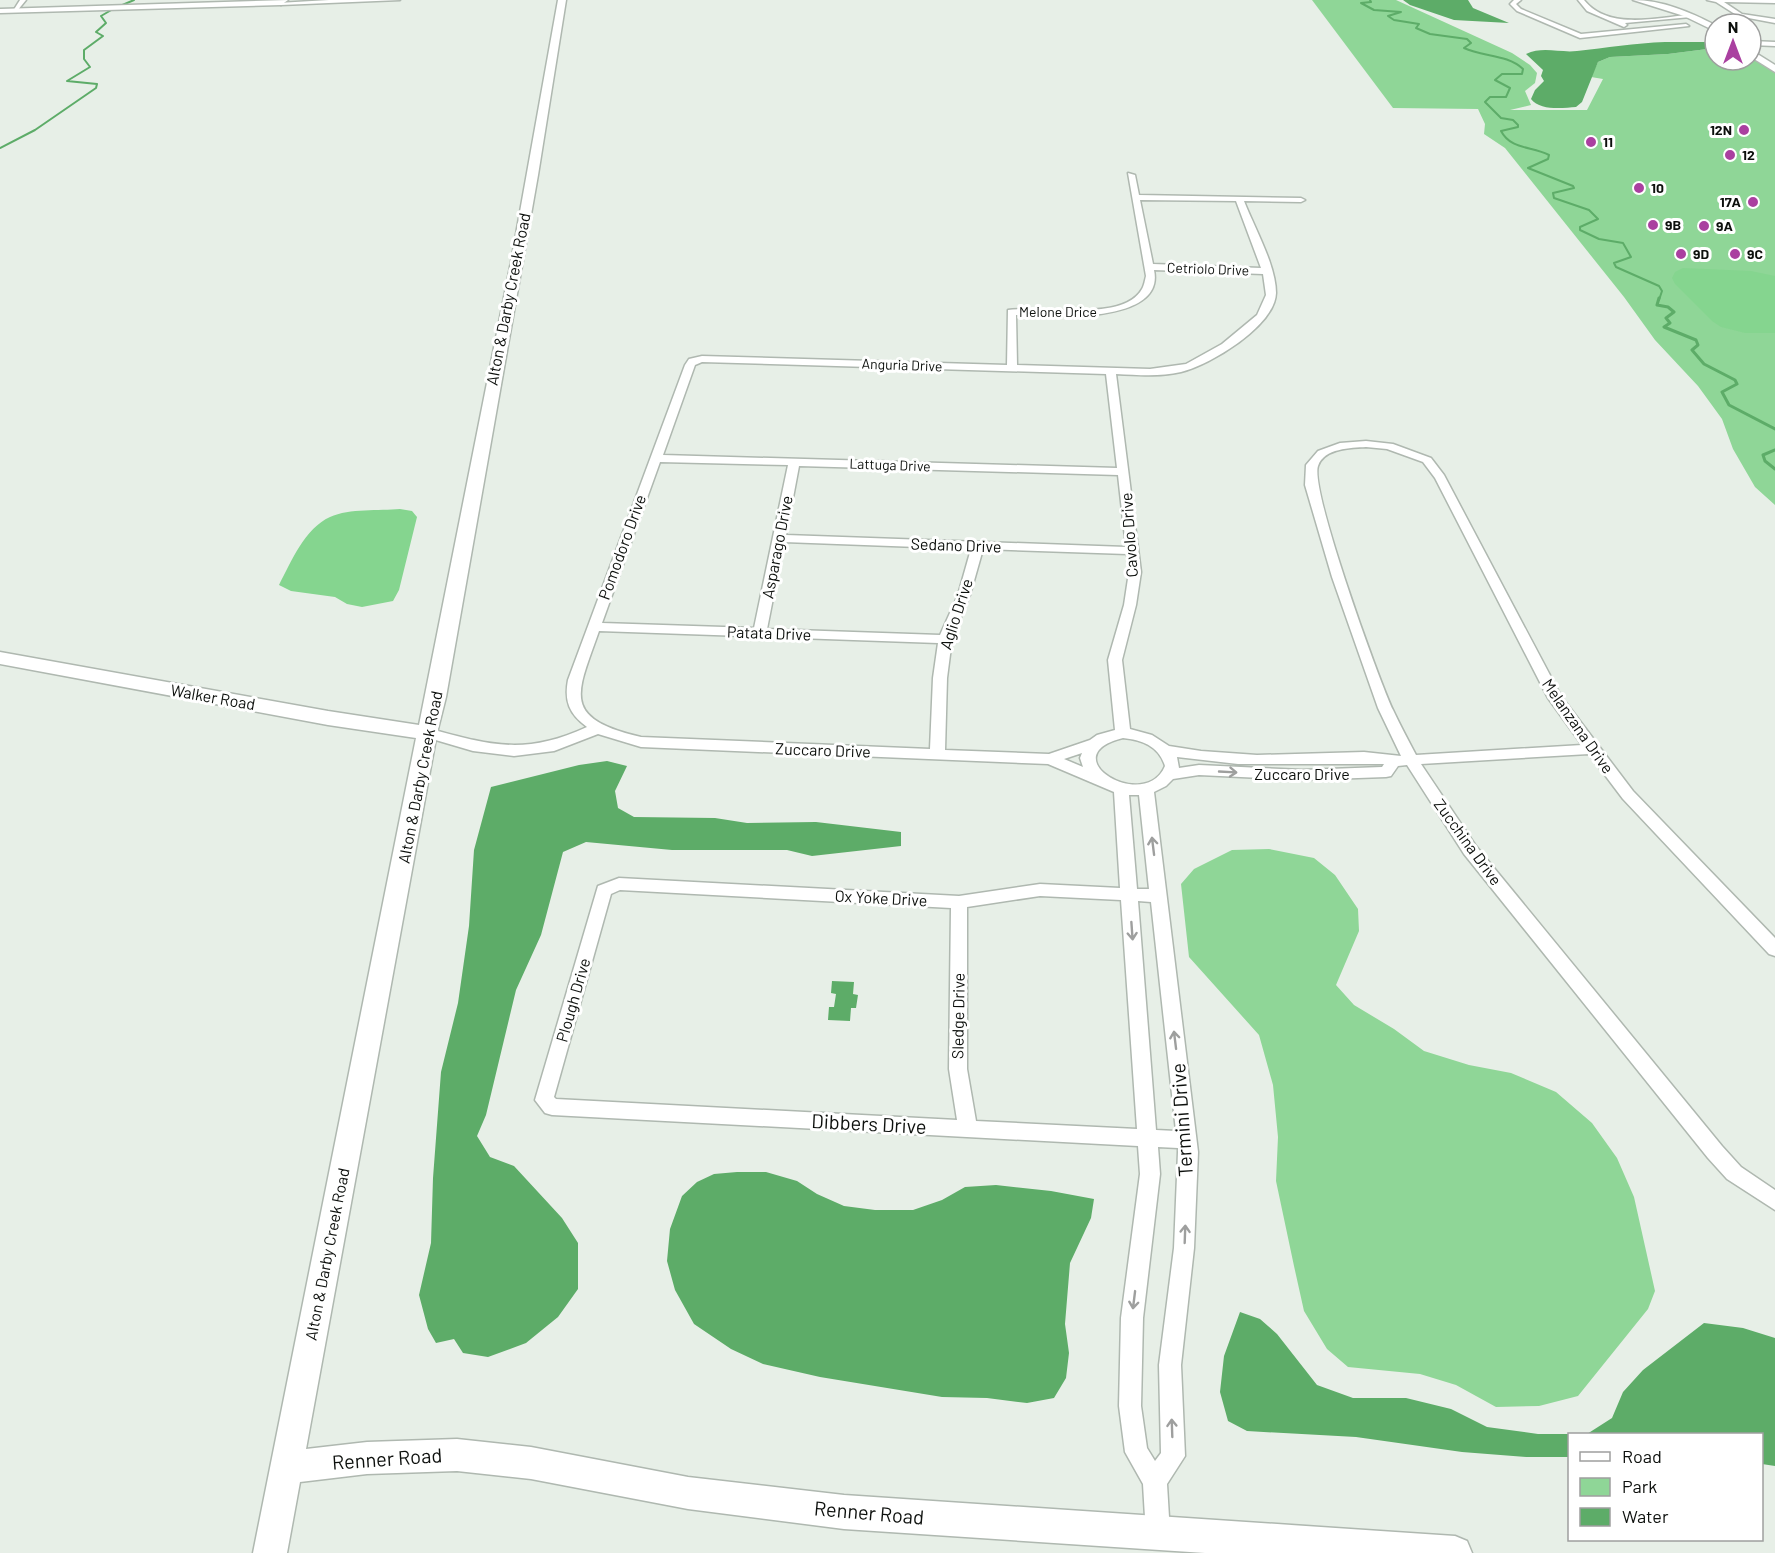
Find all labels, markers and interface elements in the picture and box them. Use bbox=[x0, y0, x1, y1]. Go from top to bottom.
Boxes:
north arrow bbox=[1703, 12, 1763, 72]
text: N bbox=[1728, 17, 1738, 36]
place label: 12N bbox=[1710, 121, 1732, 138]
marker: 12N bbox=[1737, 123, 1751, 137]
place label: 11 bbox=[1603, 133, 1613, 150]
marker: 11 bbox=[1584, 135, 1598, 149]
place label: 12 bbox=[1742, 146, 1755, 163]
marker: 12 bbox=[1723, 148, 1737, 162]
place label: 10 bbox=[1651, 179, 1664, 196]
marker: 10 bbox=[1632, 181, 1646, 195]
place label: 17A bbox=[1720, 193, 1742, 210]
marker: 17A bbox=[1746, 195, 1760, 209]
street label: Alton & Darby Creek Road bbox=[481, 211, 534, 387]
place label: 9B bbox=[1665, 216, 1681, 233]
place label: 9A bbox=[1716, 217, 1733, 234]
marker: 9B bbox=[1646, 218, 1660, 232]
marker: 9A bbox=[1697, 219, 1711, 233]
place label: 9D bbox=[1693, 245, 1709, 262]
place label: 9C bbox=[1747, 245, 1763, 262]
marker: 9D bbox=[1674, 247, 1688, 261]
marker: 9C bbox=[1728, 247, 1742, 261]
street label: Cetriolo Drive bbox=[1167, 259, 1249, 278]
street label: Melone Drice bbox=[1019, 303, 1097, 320]
street label: Anguria Drive bbox=[861, 355, 943, 374]
street label: Lattuga Drive bbox=[849, 455, 931, 474]
street label: Pomodoro Drive bbox=[594, 492, 649, 602]
street label: Cavolo Drive bbox=[1116, 492, 1141, 578]
street label: Asparago Drive bbox=[757, 494, 796, 600]
street label: Sedano Drive bbox=[910, 533, 1002, 556]
street label: Aglio Drive bbox=[935, 576, 976, 652]
street label: Patata Drive bbox=[727, 622, 811, 643]
street label: Melanzana Drive bbox=[1539, 675, 1618, 777]
street label: Walker Road bbox=[169, 680, 257, 713]
street label: Alton & Darby Creek Road bbox=[393, 689, 446, 865]
street label: Zuccaro Drive bbox=[775, 738, 871, 761]
street label: Zuccaro Drive bbox=[1254, 764, 1350, 783]
one-way arrow bbox=[1217, 767, 1237, 778]
street label: Zucchina Drive bbox=[1431, 795, 1506, 889]
one-way arrow bbox=[1147, 837, 1158, 857]
street label: Ox Yoke Drive bbox=[834, 886, 928, 909]
one-way arrow bbox=[1126, 920, 1137, 940]
street label: Plough Drive bbox=[551, 956, 594, 1044]
street label: Sledge Drive bbox=[947, 973, 968, 1059]
one-way arrow bbox=[1169, 1031, 1180, 1050]
street label: Termini Drive bbox=[1165, 1062, 1197, 1178]
street label: Dibbers Drive bbox=[811, 1108, 927, 1138]
street label: Alton & Darby Creek Road bbox=[300, 1166, 353, 1342]
one-way arrow bbox=[1179, 1225, 1190, 1245]
one-way arrow bbox=[1128, 1290, 1139, 1310]
one-way arrow bbox=[1166, 1419, 1178, 1439]
legend bbox=[1568, 1433, 1763, 1541]
street label: Renner Road bbox=[331, 1442, 443, 1474]
text: Road bbox=[1622, 1445, 1662, 1467]
text: Park bbox=[1622, 1475, 1657, 1497]
street label: Renner Road bbox=[813, 1495, 925, 1529]
text: Water bbox=[1622, 1505, 1669, 1527]

